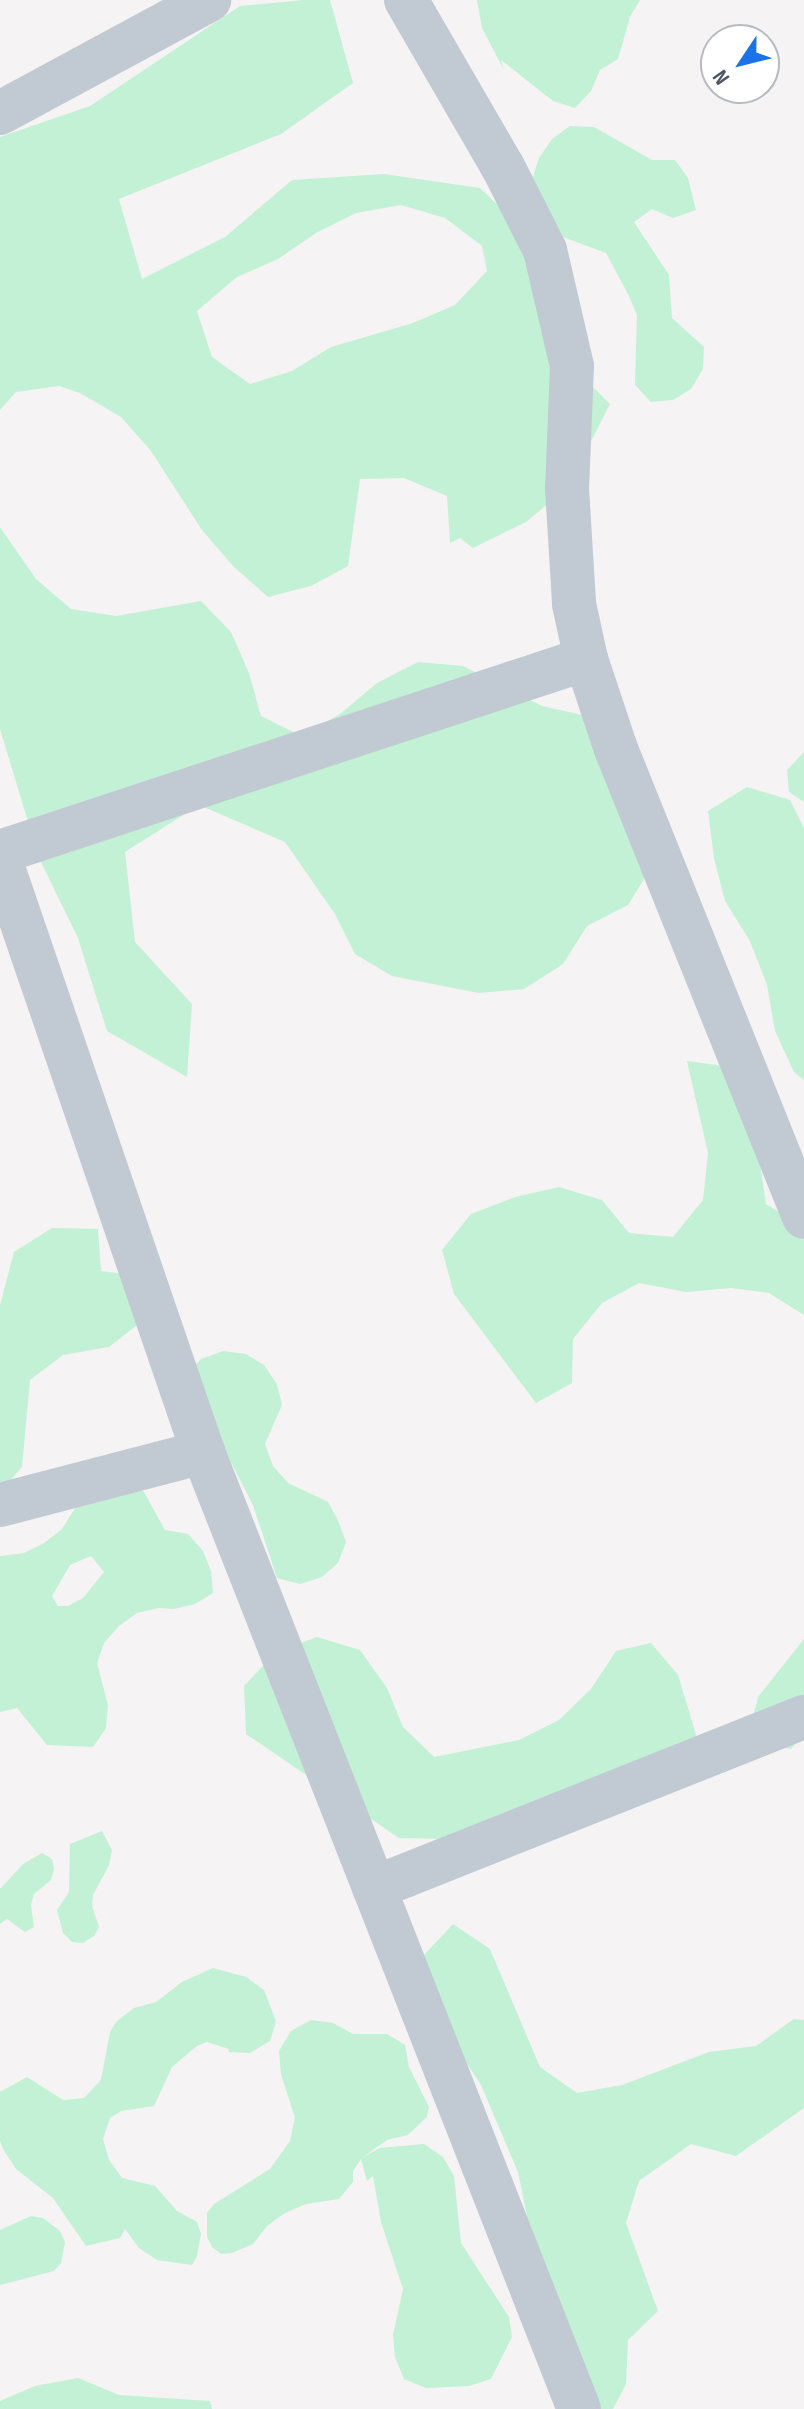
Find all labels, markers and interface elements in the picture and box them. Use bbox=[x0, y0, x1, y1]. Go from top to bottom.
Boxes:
north arrow bbox=[700, 24, 780, 104]
text: N bbox=[707, 64, 736, 89]

